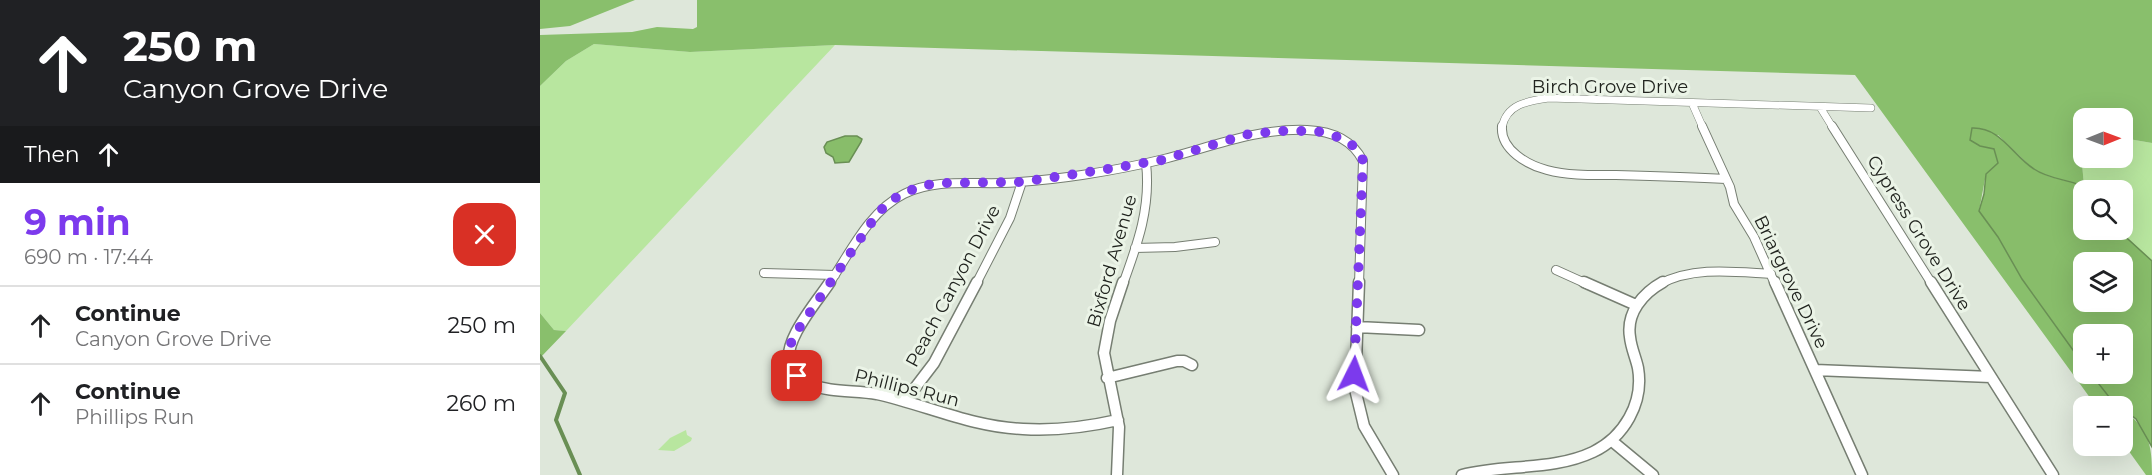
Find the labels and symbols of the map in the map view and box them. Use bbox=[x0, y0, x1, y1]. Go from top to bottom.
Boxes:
street label: Birch Grove Drive bbox=[1532, 76, 1688, 98]
north arrow bbox=[2073, 108, 2133, 168]
street label: Cypress Grove Drive bbox=[1862, 151, 1976, 315]
street label: Bixford Avenue bbox=[1083, 192, 1142, 330]
street label: Peach Canyon Drive bbox=[901, 201, 1005, 371]
street label: Briargrove Drive bbox=[1749, 212, 1833, 352]
position arrow bbox=[1322, 342, 1386, 406]
pin bbox=[771, 350, 822, 401]
street label: Phillips Run bbox=[852, 364, 962, 412]

